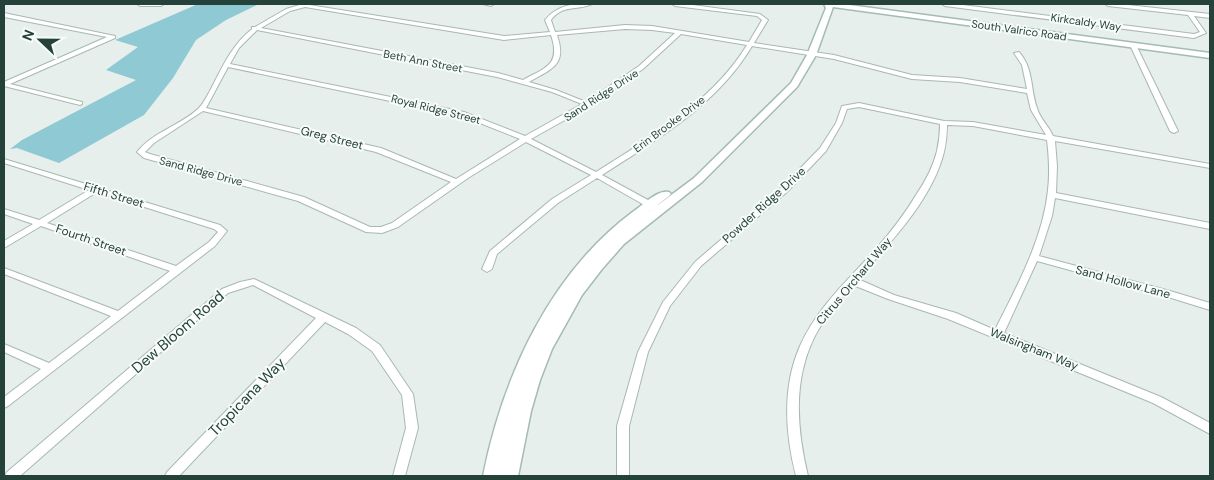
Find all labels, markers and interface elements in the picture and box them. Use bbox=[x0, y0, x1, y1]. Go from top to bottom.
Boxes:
street label: Kirkcaldy Way bbox=[1050, 10, 1122, 34]
north arrow bbox=[15, 15, 65, 65]
street label: South Valrico Road bbox=[970, 16, 1068, 44]
text: N bbox=[18, 27, 38, 43]
street label: Beth Ann Street bbox=[382, 46, 464, 76]
street label: Sand Ridge Drive bbox=[561, 66, 641, 124]
street label: Royal Ridge Street bbox=[390, 91, 482, 127]
street label: Erin Brooke Drive bbox=[630, 93, 708, 155]
street label: Greg Street bbox=[299, 122, 365, 154]
street label: Sand Ridge Drive bbox=[158, 153, 244, 189]
street label: Powder Ridge Drive bbox=[719, 163, 809, 247]
street label: Fifth Street bbox=[82, 178, 146, 212]
street label: Fourth Street bbox=[54, 220, 129, 260]
street label: Citrus Orchard Way bbox=[813, 234, 896, 328]
street label: Sand Hollow Lane bbox=[1074, 262, 1172, 302]
street label: Dew Bloom Road bbox=[128, 286, 228, 378]
street label: Walsingham Way bbox=[987, 324, 1081, 374]
street label: Tropicana Way bbox=[204, 353, 290, 441]

